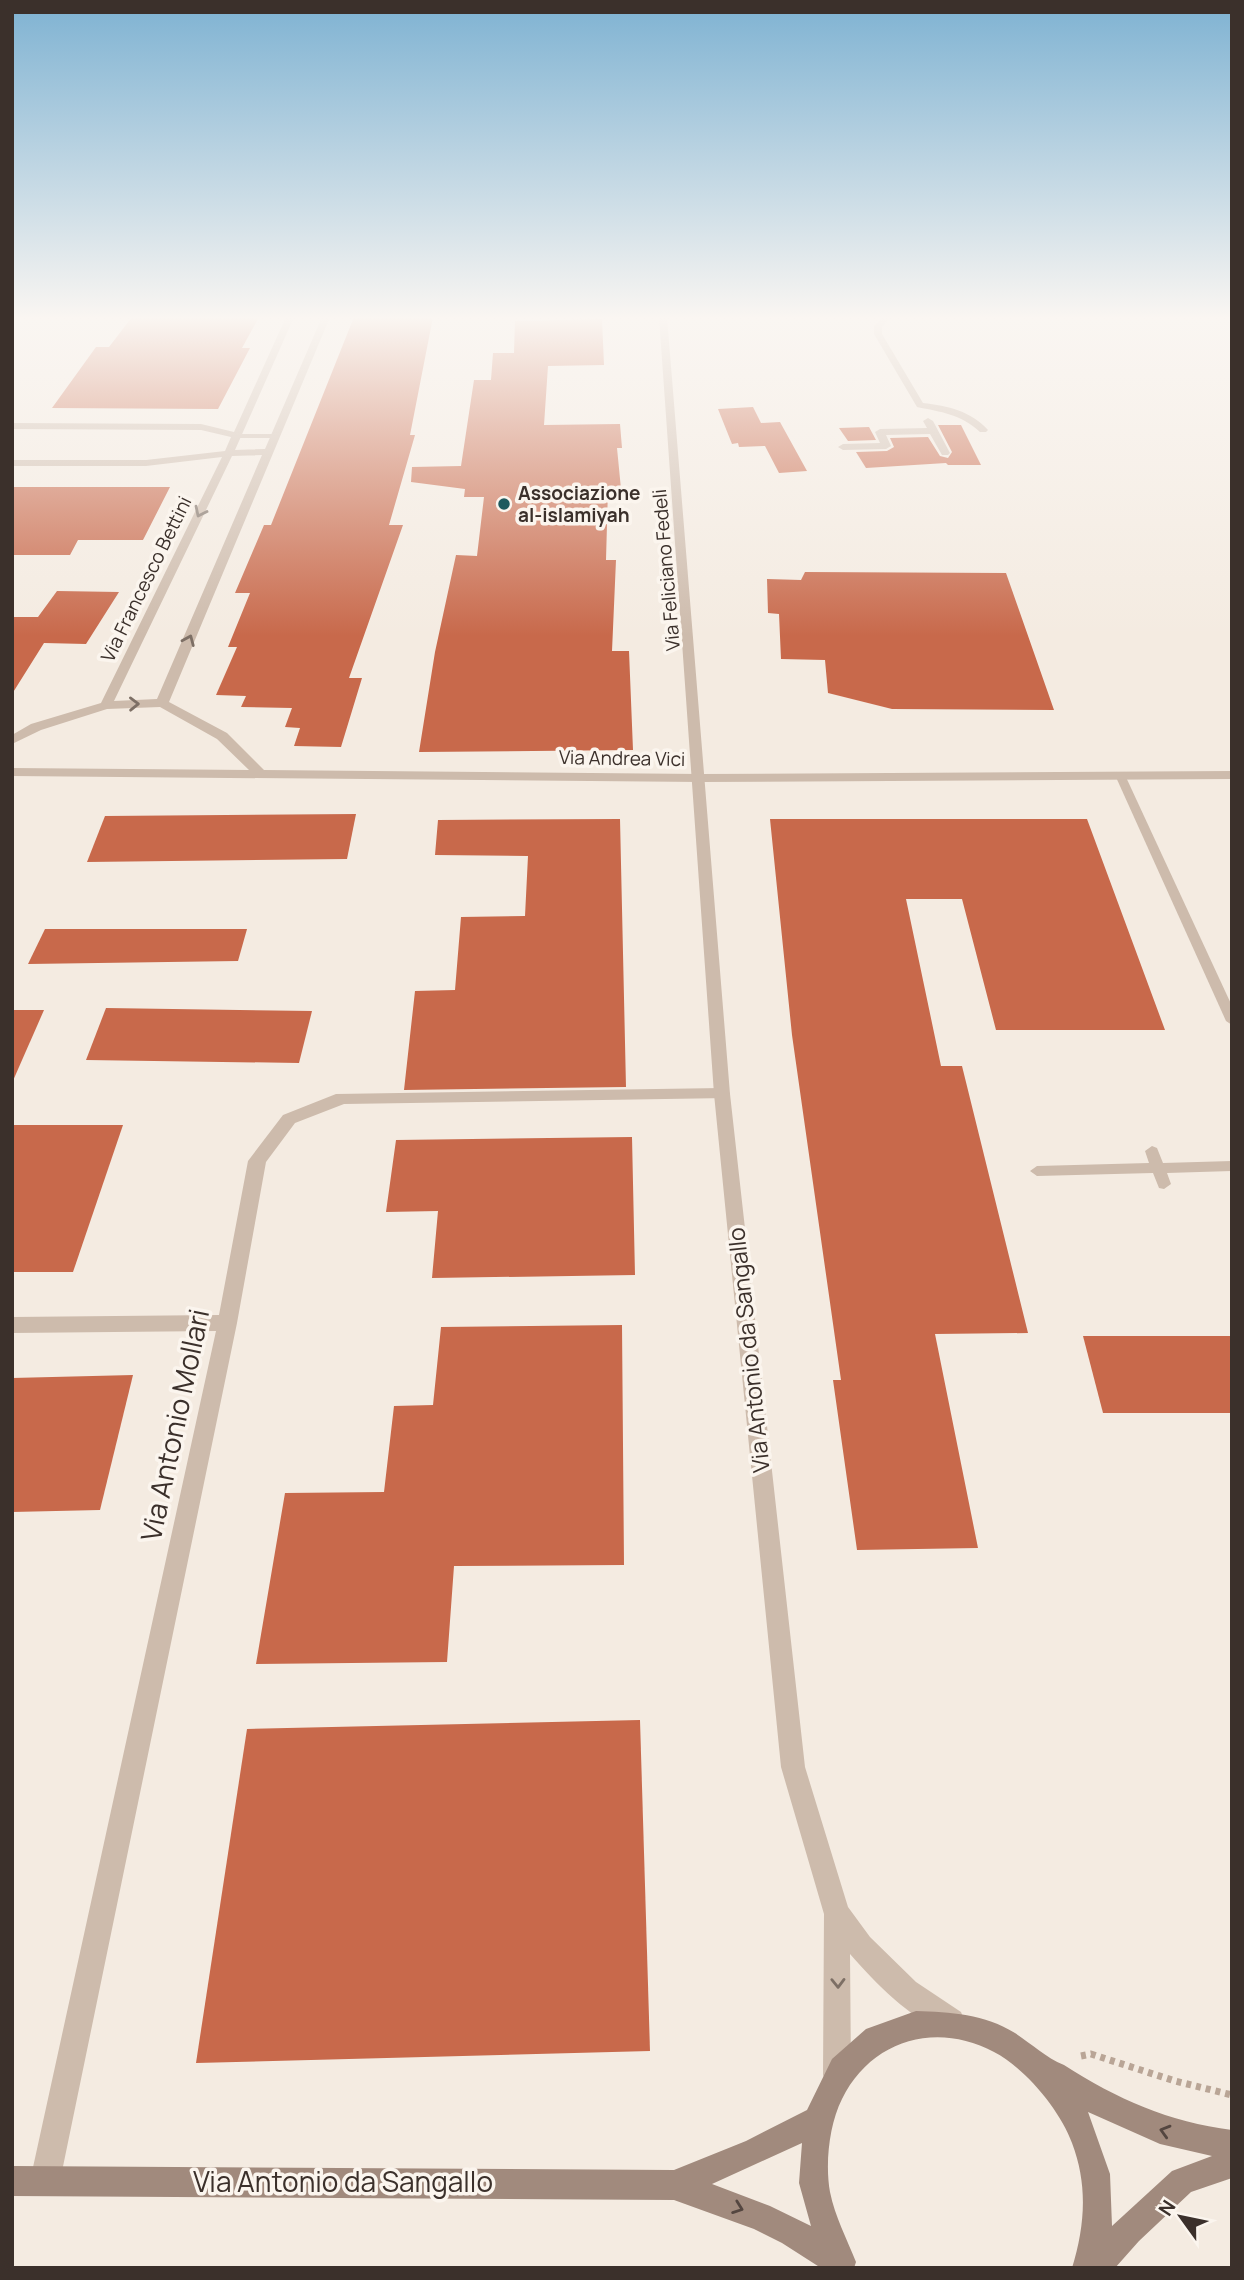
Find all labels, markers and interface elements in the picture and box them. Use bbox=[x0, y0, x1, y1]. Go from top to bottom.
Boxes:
place label: Associazione al-islamiyah bbox=[518, 480, 640, 528]
street label: Via Feliciano Fedeli bbox=[646, 488, 686, 652]
street label: Via Francesco Bettini bbox=[95, 492, 197, 666]
marker: Associazione al-islamiyah bbox=[496, 496, 512, 512]
one-way arrow bbox=[194, 505, 208, 517]
one-way arrow bbox=[180, 635, 194, 647]
one-way arrow bbox=[129, 696, 140, 712]
street label: Via Andrea Vici bbox=[559, 744, 685, 772]
street label: Via Antonio da Sangallo bbox=[719, 1226, 777, 1474]
street label: Via Antonio Mollari bbox=[131, 1305, 217, 1544]
one-way arrow bbox=[830, 1978, 846, 1988]
one-way arrow bbox=[1159, 2124, 1171, 2139]
street label: Via Antonio da Sangallo bbox=[193, 2162, 493, 2200]
north arrow bbox=[1146, 2182, 1216, 2252]
text: N bbox=[1152, 2195, 1181, 2221]
one-way arrow bbox=[731, 2200, 743, 2214]

